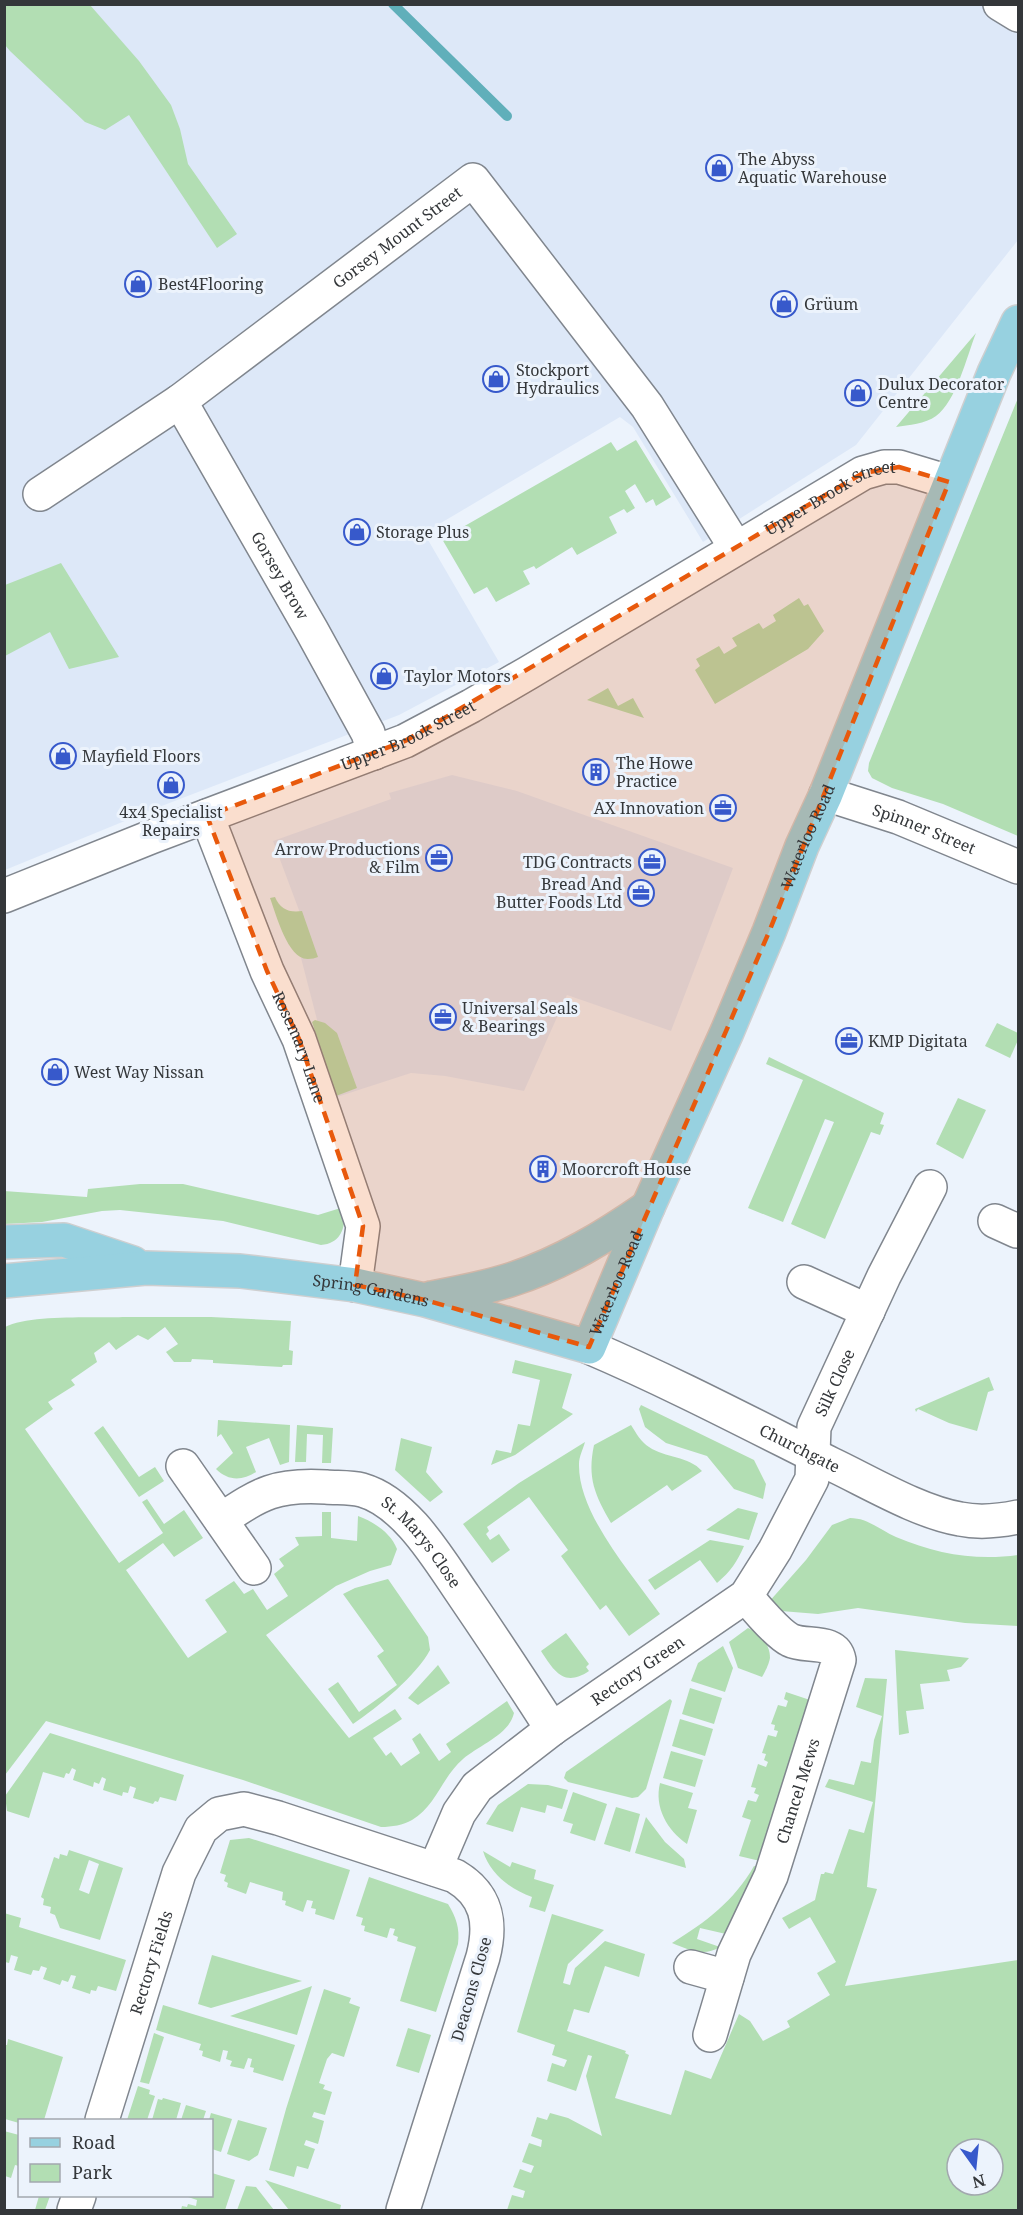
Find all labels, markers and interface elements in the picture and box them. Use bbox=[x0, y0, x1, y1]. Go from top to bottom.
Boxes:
place label: The Abyss Aquatic Warehouse bbox=[738, 148, 887, 188]
shop icon: The Abyss Aquatic Warehouse bbox=[704, 153, 734, 183]
street label: Gorsey Mount Street bbox=[328, 181, 466, 293]
shop icon: Best4Flooring bbox=[123, 269, 153, 299]
place label: Best4Flooring bbox=[158, 273, 264, 295]
shop icon: Grüum bbox=[769, 289, 799, 319]
place label: Grüum bbox=[804, 293, 858, 315]
place label: Stockport Hydraulics bbox=[516, 359, 599, 399]
shop icon: Stockport Hydraulics bbox=[481, 364, 511, 394]
place label: Dulux Decorator Centre bbox=[878, 373, 1005, 413]
shop icon: Dulux Decorator Centre bbox=[843, 378, 873, 408]
street label: Upper Brook Street bbox=[761, 456, 896, 540]
shop icon: Storage Plus bbox=[342, 517, 372, 547]
place label: Storage Plus bbox=[376, 521, 469, 543]
street label: Gorsey Brow bbox=[246, 527, 314, 624]
shop icon: Taylor Motors bbox=[369, 661, 399, 691]
place label: Taylor Motors bbox=[404, 665, 511, 687]
street label: Upper Brook Street bbox=[338, 695, 480, 775]
shop icon: Mayfield Floors bbox=[48, 741, 78, 771]
place label: Mayfield Floors bbox=[82, 745, 200, 767]
place label: The Howe Practice bbox=[616, 752, 693, 792]
building icon: The Howe Practice bbox=[581, 757, 611, 787]
shop icon: 4x4 Specialist Repairs bbox=[156, 770, 186, 800]
street label: Waterloo Road bbox=[775, 781, 840, 892]
office icon: AX Innovation bbox=[708, 793, 738, 823]
place label: AX Innovation bbox=[594, 797, 704, 819]
street label: Spinner Street bbox=[870, 799, 979, 859]
place label: 4x4 Specialist Repairs bbox=[119, 801, 223, 841]
place label: Arrow Productions & Film bbox=[275, 838, 420, 878]
office icon: Arrow Productions & Film bbox=[424, 843, 454, 873]
office icon: TDG Contracts bbox=[637, 847, 667, 877]
place label: TDG Contracts bbox=[523, 851, 632, 873]
place label: Bread And Butter Foods Ltd bbox=[496, 873, 622, 913]
office icon: Bread And Butter Foods Ltd bbox=[626, 878, 656, 908]
street label: Rosemary Lane bbox=[267, 988, 331, 1106]
place label: Universal Seals & Bearings bbox=[462, 997, 578, 1037]
office icon: Universal Seals & Bearings bbox=[428, 1002, 458, 1032]
office icon: KMP Digitata bbox=[834, 1026, 864, 1056]
place label: KMP Digitata bbox=[868, 1030, 968, 1052]
shop icon: West Way Nissan bbox=[40, 1057, 70, 1087]
place label: West Way Nissan bbox=[74, 1061, 204, 1083]
building icon: Moorcroft House bbox=[528, 1154, 558, 1184]
place label: Moorcroft House bbox=[562, 1158, 691, 1180]
street label: Waterloo Road bbox=[584, 1227, 648, 1339]
street label: Spring Gardens bbox=[311, 1269, 432, 1312]
street label: Silk Close bbox=[809, 1345, 860, 1420]
street label: Churchgate bbox=[756, 1419, 844, 1478]
street label: St. Marys Close bbox=[377, 1491, 466, 1592]
street label: Rectory Green bbox=[586, 1631, 689, 1710]
street label: Chancel Mews bbox=[771, 1735, 825, 1846]
street label: Rectory Fields bbox=[125, 1908, 178, 2017]
street label: Deacons Close bbox=[446, 1934, 496, 2044]
legend bbox=[18, 2119, 213, 2197]
text: Road bbox=[72, 2130, 115, 2154]
north arrow bbox=[945, 2137, 1005, 2197]
text: Park bbox=[72, 2160, 112, 2184]
text: N bbox=[970, 2169, 988, 2194]

